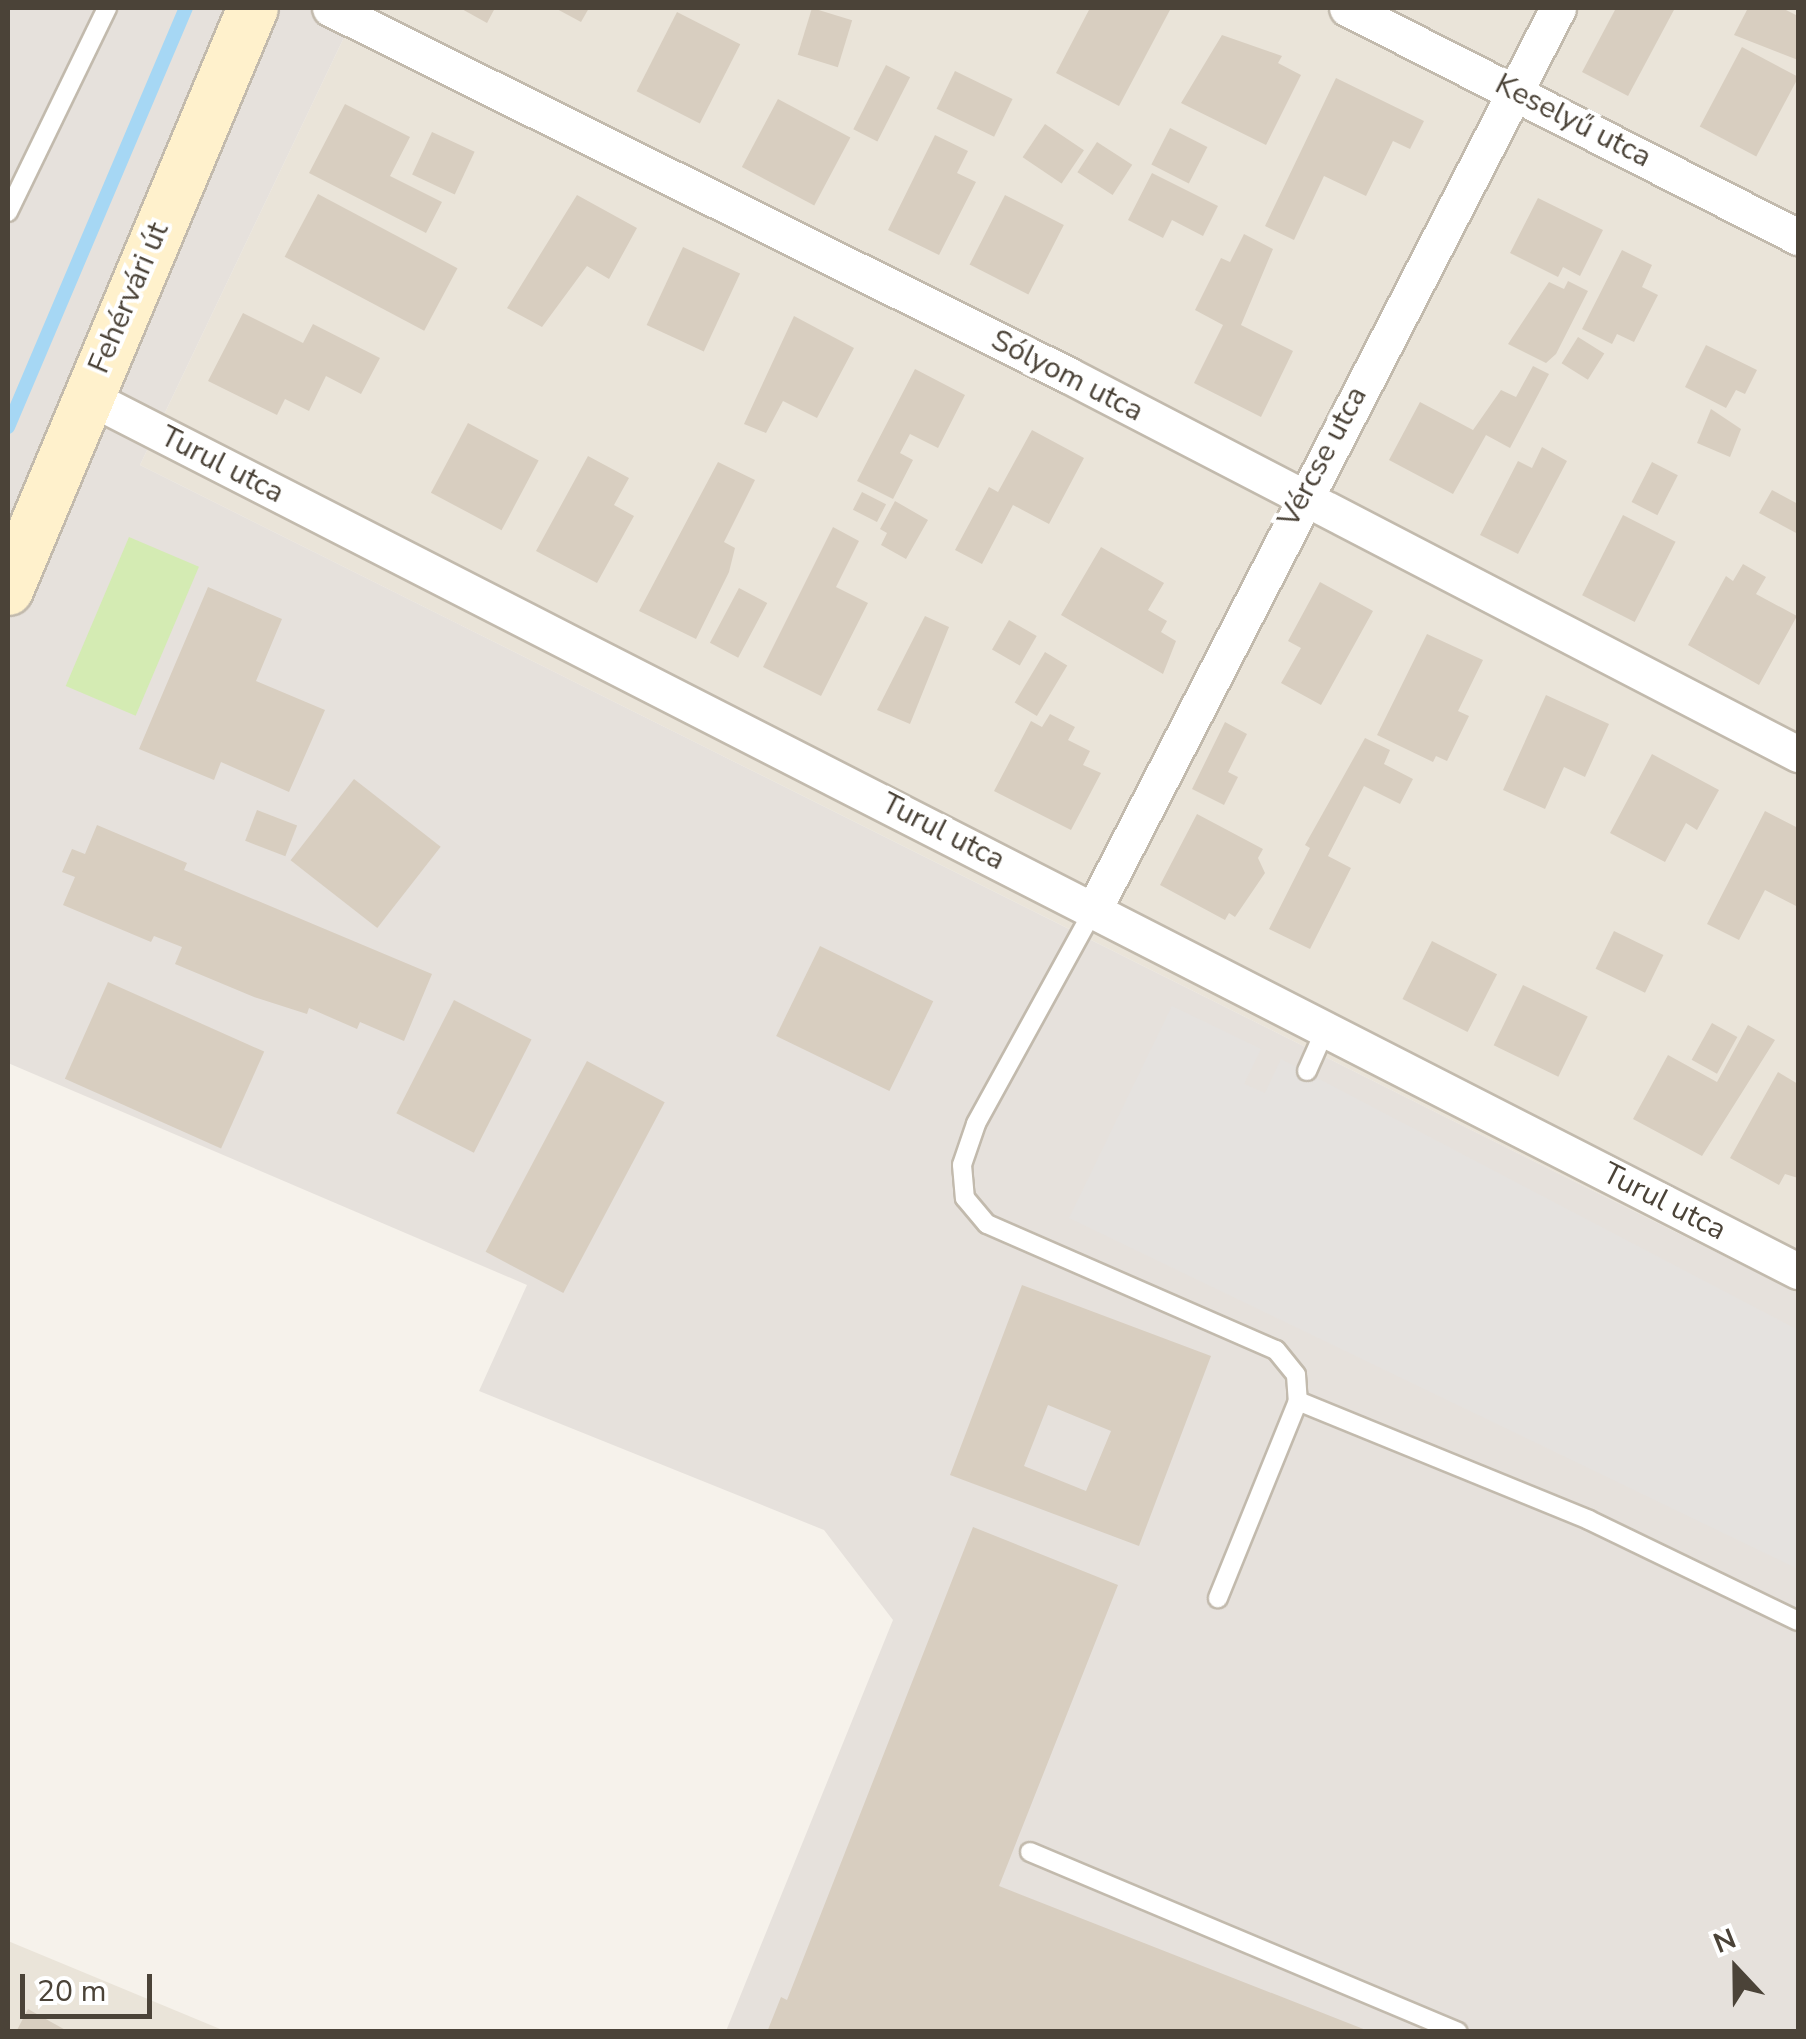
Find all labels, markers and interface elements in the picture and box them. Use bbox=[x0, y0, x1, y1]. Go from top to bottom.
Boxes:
street label: Keselyű utca bbox=[1489, 66, 1657, 176]
street label: Fehérvári út bbox=[81, 217, 177, 379]
street label: Sólyom utca bbox=[985, 322, 1149, 430]
street label: Vércse utca bbox=[1271, 380, 1375, 534]
street label: Turul utca bbox=[154, 419, 290, 511]
street label: Turul utca bbox=[875, 786, 1011, 878]
street label: Turul utca bbox=[1596, 1156, 1732, 1248]
north arrow bbox=[1686, 1919, 1786, 2019]
text: N bbox=[1708, 1920, 1742, 1963]
scale bar bbox=[25, 1954, 158, 2016]
text: 20 m bbox=[37, 1971, 106, 2012]

